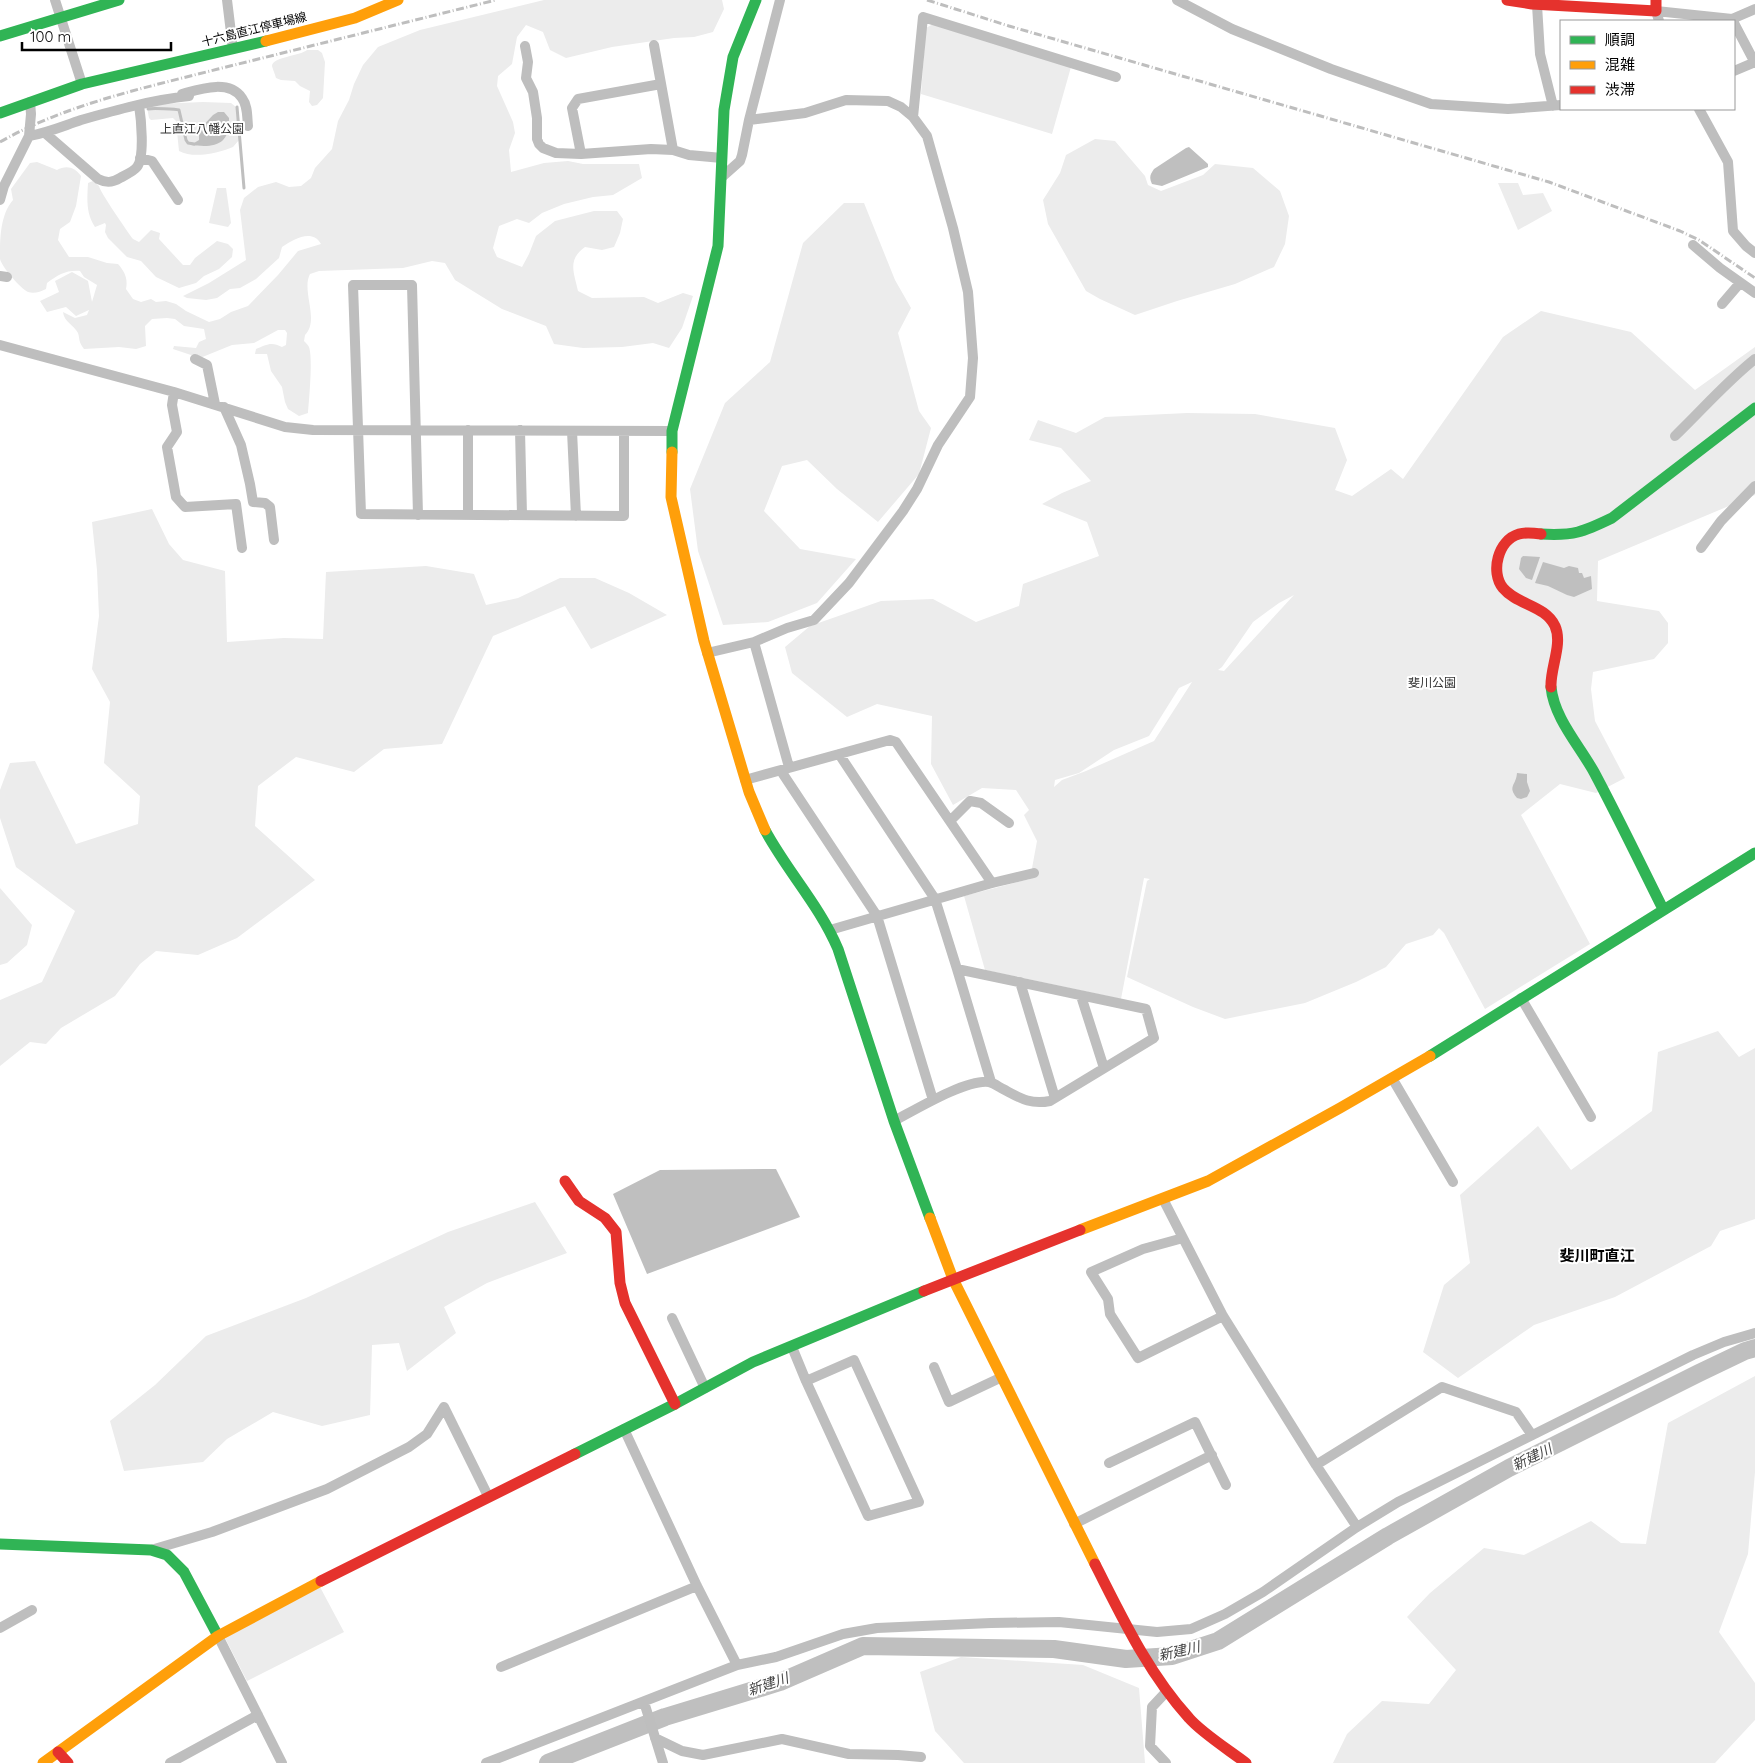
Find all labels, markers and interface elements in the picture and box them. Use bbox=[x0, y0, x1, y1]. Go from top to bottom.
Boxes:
street label: 十六島直江停車場線 bbox=[200, 9, 308, 49]
scale bar bbox=[22, 20, 171, 52]
legend bbox=[1560, 20, 1735, 110]
text: 100 m bbox=[30, 27, 71, 46]
text: 順調 bbox=[1605, 30, 1635, 49]
text: 混雑 bbox=[1605, 55, 1635, 74]
text: 渋滞 bbox=[1605, 80, 1635, 99]
park label: 上直江八幡公園 bbox=[160, 121, 244, 136]
park label: 斐川公園 bbox=[1408, 675, 1456, 690]
district label: 斐川町直江 bbox=[1559, 1246, 1635, 1265]
water label: 新建川 bbox=[1509, 1439, 1557, 1474]
water label: 新建川 bbox=[1157, 1637, 1203, 1664]
water label: 新建川 bbox=[745, 1668, 793, 1699]

